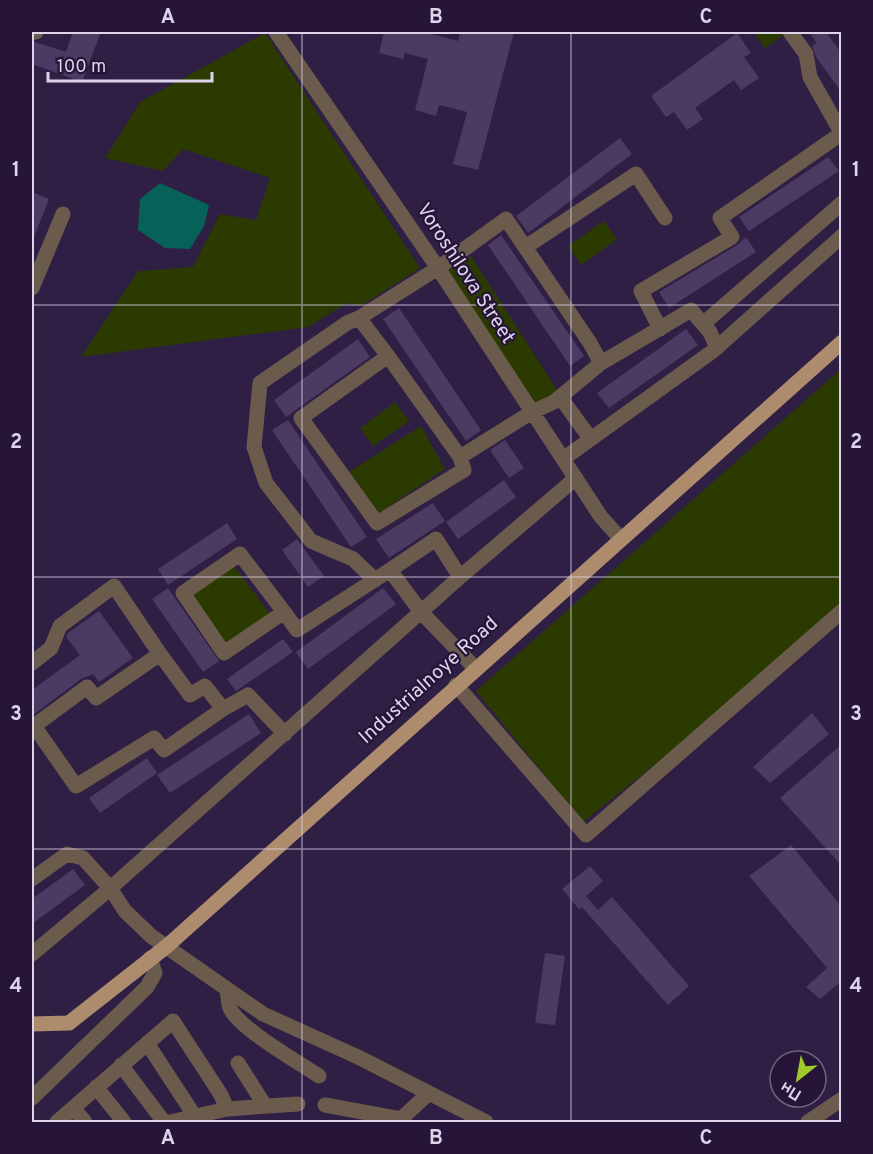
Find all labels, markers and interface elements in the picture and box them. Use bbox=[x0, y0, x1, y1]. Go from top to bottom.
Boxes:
text: A bbox=[161, 5, 175, 31]
text: B bbox=[429, 5, 443, 31]
text: C bbox=[700, 5, 712, 31]
scale bar bbox=[48, 45, 212, 83]
text: 100 m bbox=[57, 56, 106, 79]
text: 1 bbox=[12, 158, 20, 184]
text: 1 bbox=[852, 158, 860, 184]
street label: Voroshilova Street bbox=[410, 199, 520, 349]
text: 2 bbox=[10, 430, 22, 456]
text: 2 bbox=[850, 430, 862, 456]
street label: Industrialnoye Road bbox=[354, 611, 504, 751]
text: 3 bbox=[10, 702, 22, 728]
text: 3 bbox=[850, 702, 862, 728]
text: 4 bbox=[10, 974, 22, 1000]
text: 4 bbox=[850, 974, 862, 1000]
north arrow bbox=[768, 1049, 828, 1109]
text: Пн bbox=[777, 1076, 806, 1104]
text: A bbox=[161, 1126, 175, 1152]
text: B bbox=[429, 1126, 443, 1152]
text: C bbox=[700, 1126, 712, 1152]

